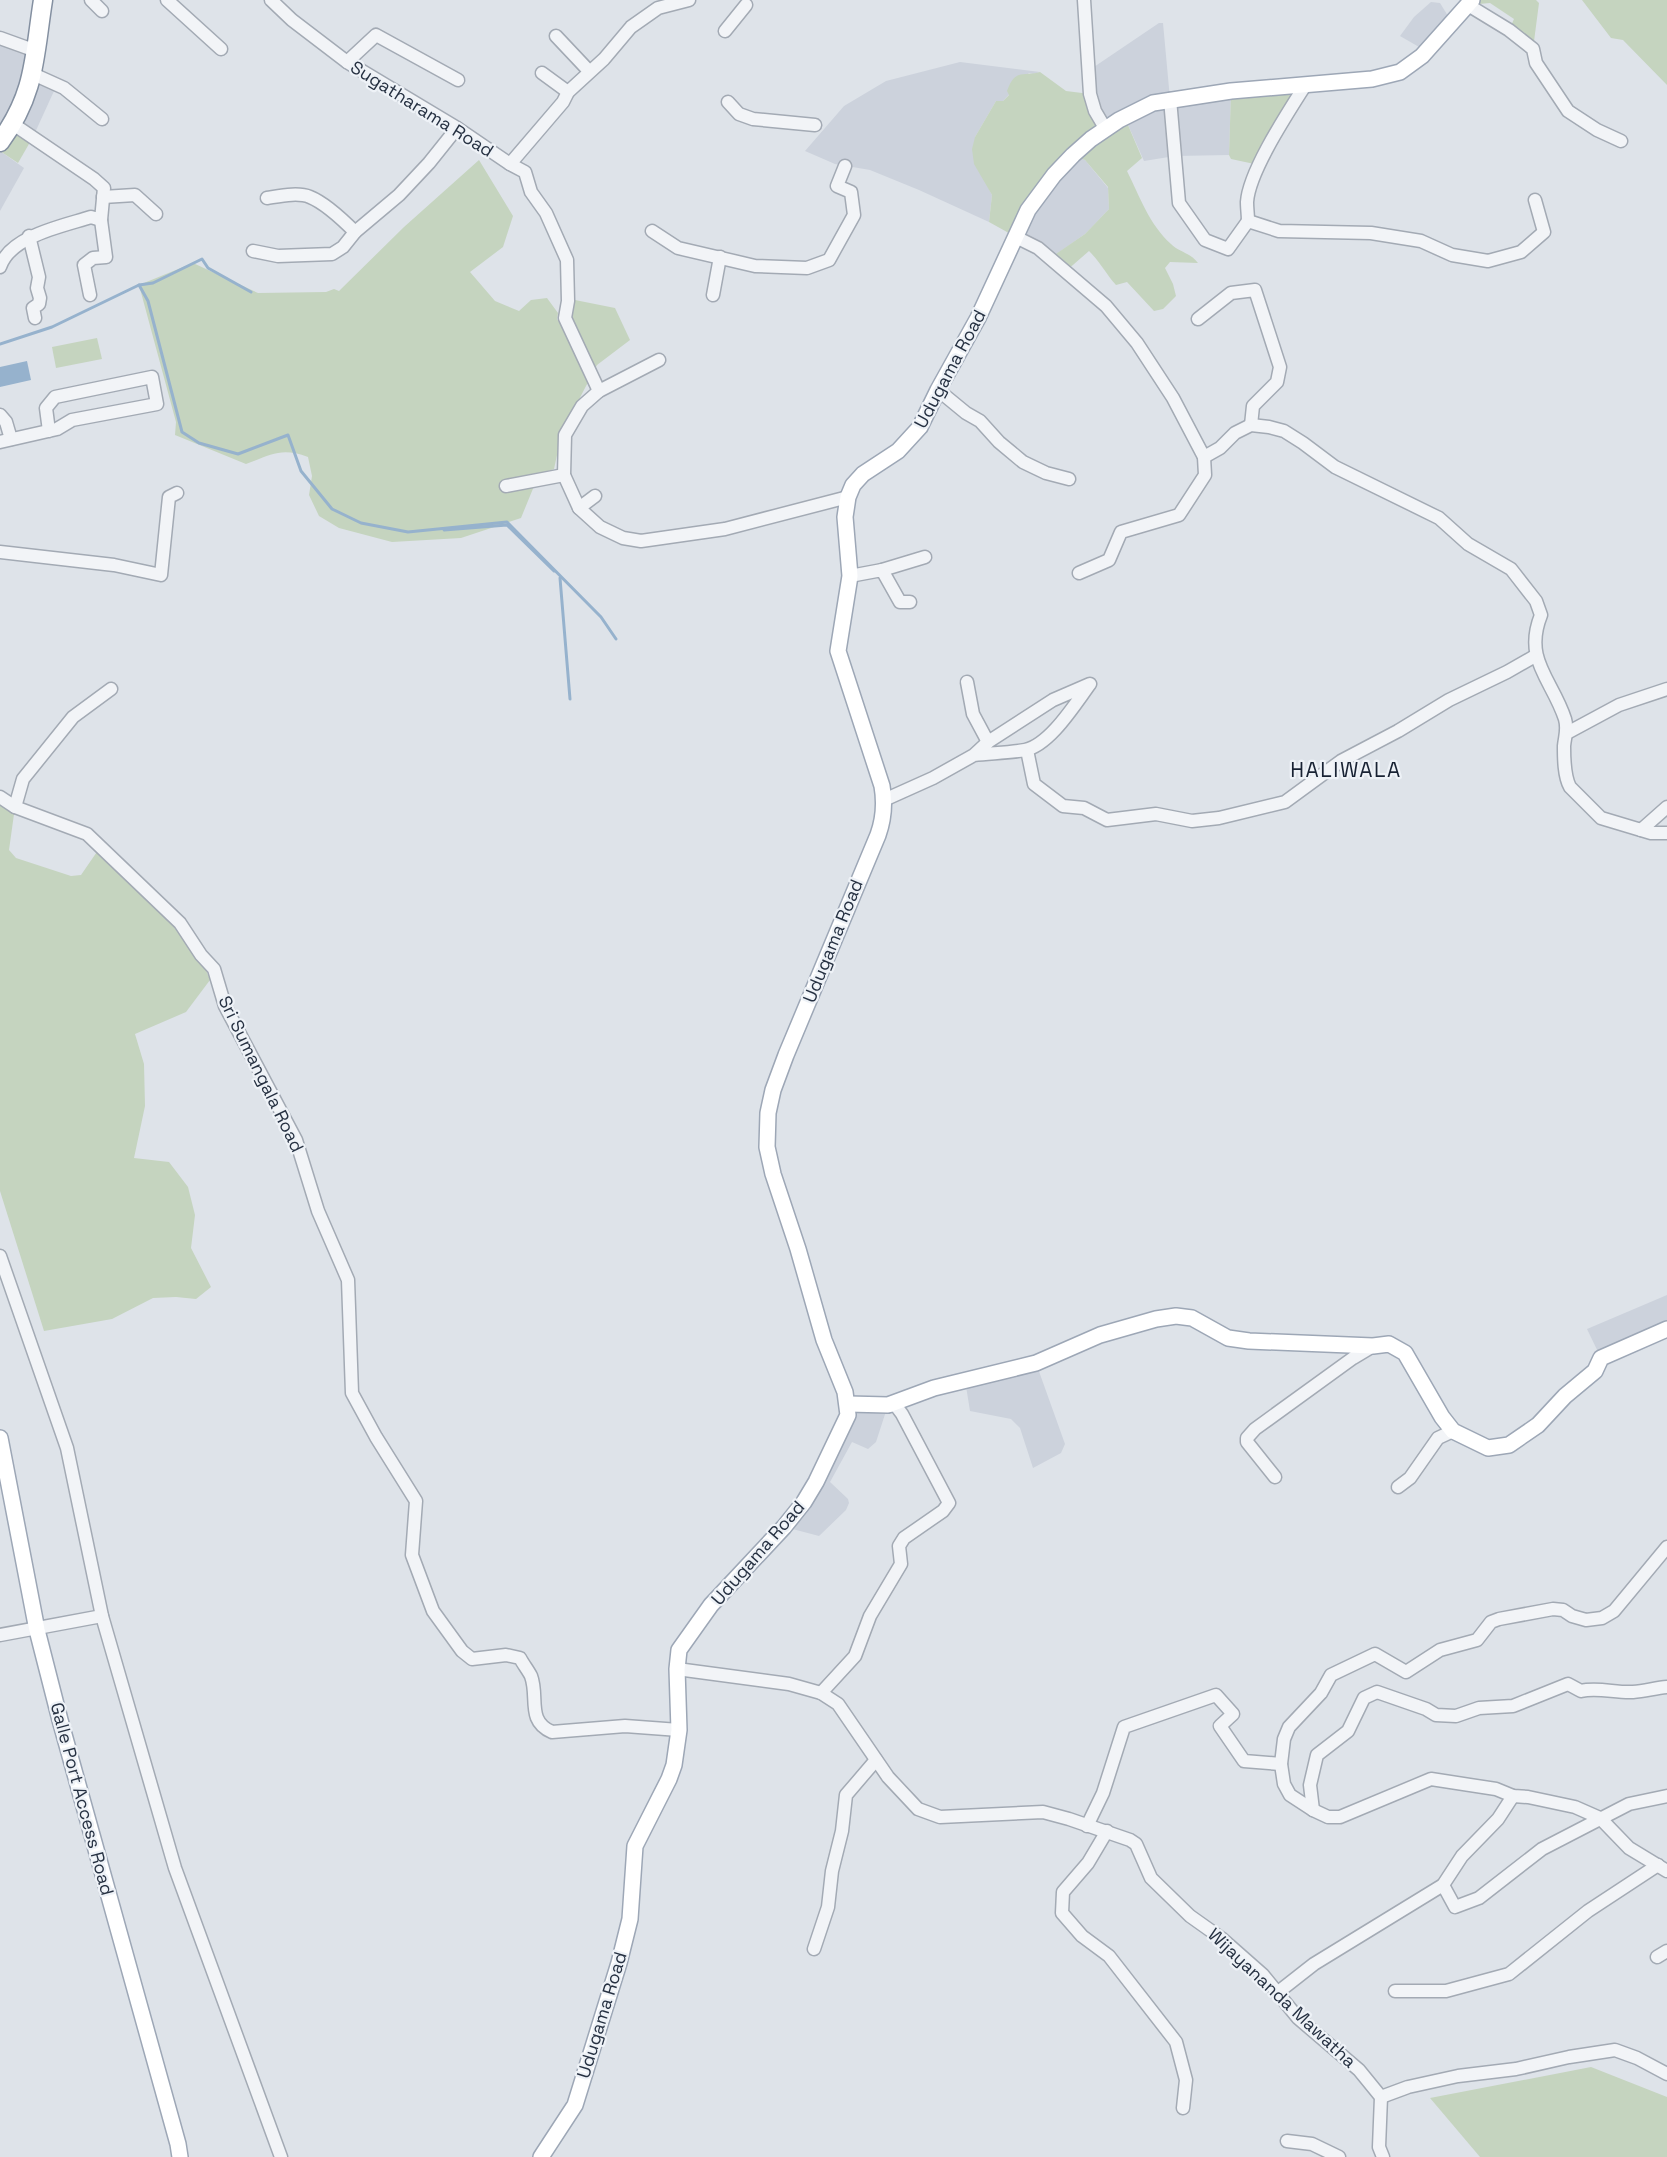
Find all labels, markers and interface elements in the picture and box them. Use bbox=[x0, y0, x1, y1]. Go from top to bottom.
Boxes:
street label: Sugatharama Road bbox=[346, 55, 498, 162]
street label: Udugama Road bbox=[909, 305, 990, 432]
district label: HALIWALA bbox=[1290, 756, 1402, 783]
street label: Udugama Road bbox=[797, 876, 868, 1006]
street label: Sri Sumangala Road bbox=[214, 992, 309, 1156]
street label: Udugama Road bbox=[706, 1496, 809, 1610]
street label: Galle Port Access Road bbox=[46, 1700, 119, 1898]
street label: Wijayananda Mawatha bbox=[1203, 1923, 1361, 2072]
street label: Udugama Road bbox=[571, 1949, 632, 2081]

